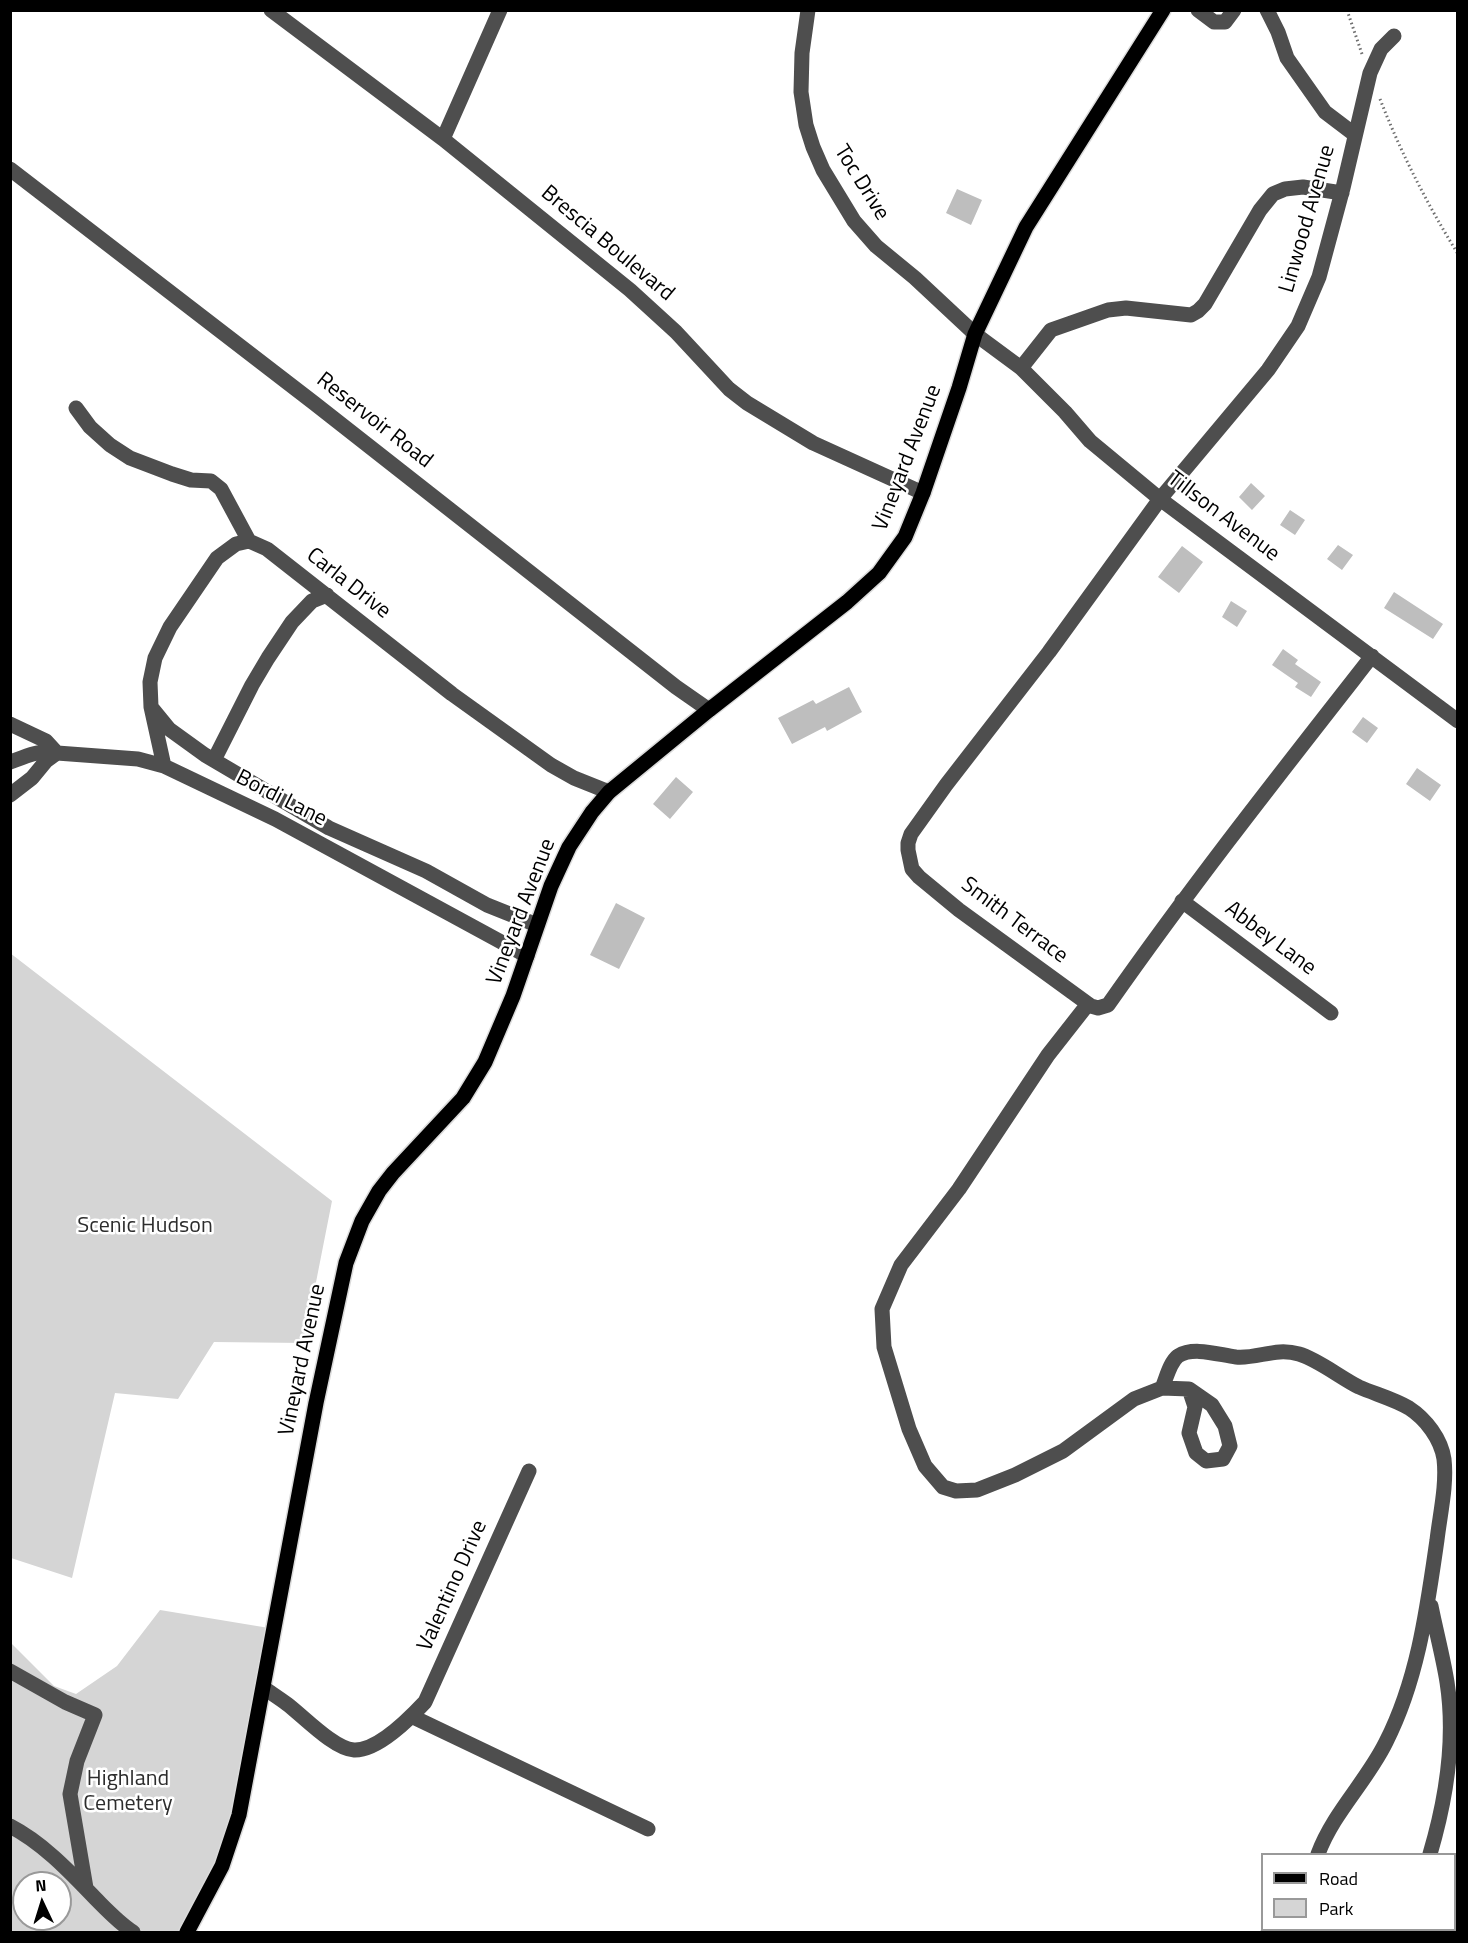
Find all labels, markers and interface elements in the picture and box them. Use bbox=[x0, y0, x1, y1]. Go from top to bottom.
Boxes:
street label: Toc Drive bbox=[828, 141, 894, 225]
street label: Linwood Avenue bbox=[1274, 142, 1342, 296]
street label: Brescia Boulevard bbox=[535, 181, 679, 307]
street label: Reservoir Road bbox=[311, 367, 437, 475]
street label: Vineyard Avenue bbox=[868, 381, 948, 535]
street label: Tillson Avenue bbox=[1162, 466, 1284, 568]
street label: Carla Drive bbox=[301, 543, 395, 625]
street label: Bordi Lane bbox=[231, 765, 331, 833]
street label: Vineyard Avenue bbox=[482, 835, 562, 989]
street label: Smith Terrace bbox=[955, 872, 1073, 970]
street label: Abbey Lane bbox=[1219, 896, 1321, 982]
park label: Scenic Hudson bbox=[77, 1214, 213, 1240]
street label: Vineyard Avenue bbox=[274, 1282, 332, 1438]
street label: Valentino Drive bbox=[412, 1517, 494, 1655]
park label: Highland Cemetery bbox=[83, 1767, 173, 1819]
legend bbox=[1261, 1853, 1456, 1931]
text: Road bbox=[1319, 1865, 1358, 1892]
north arrow bbox=[12, 1871, 72, 1931]
text: N bbox=[35, 1873, 47, 1897]
text: Park bbox=[1319, 1895, 1353, 1922]

